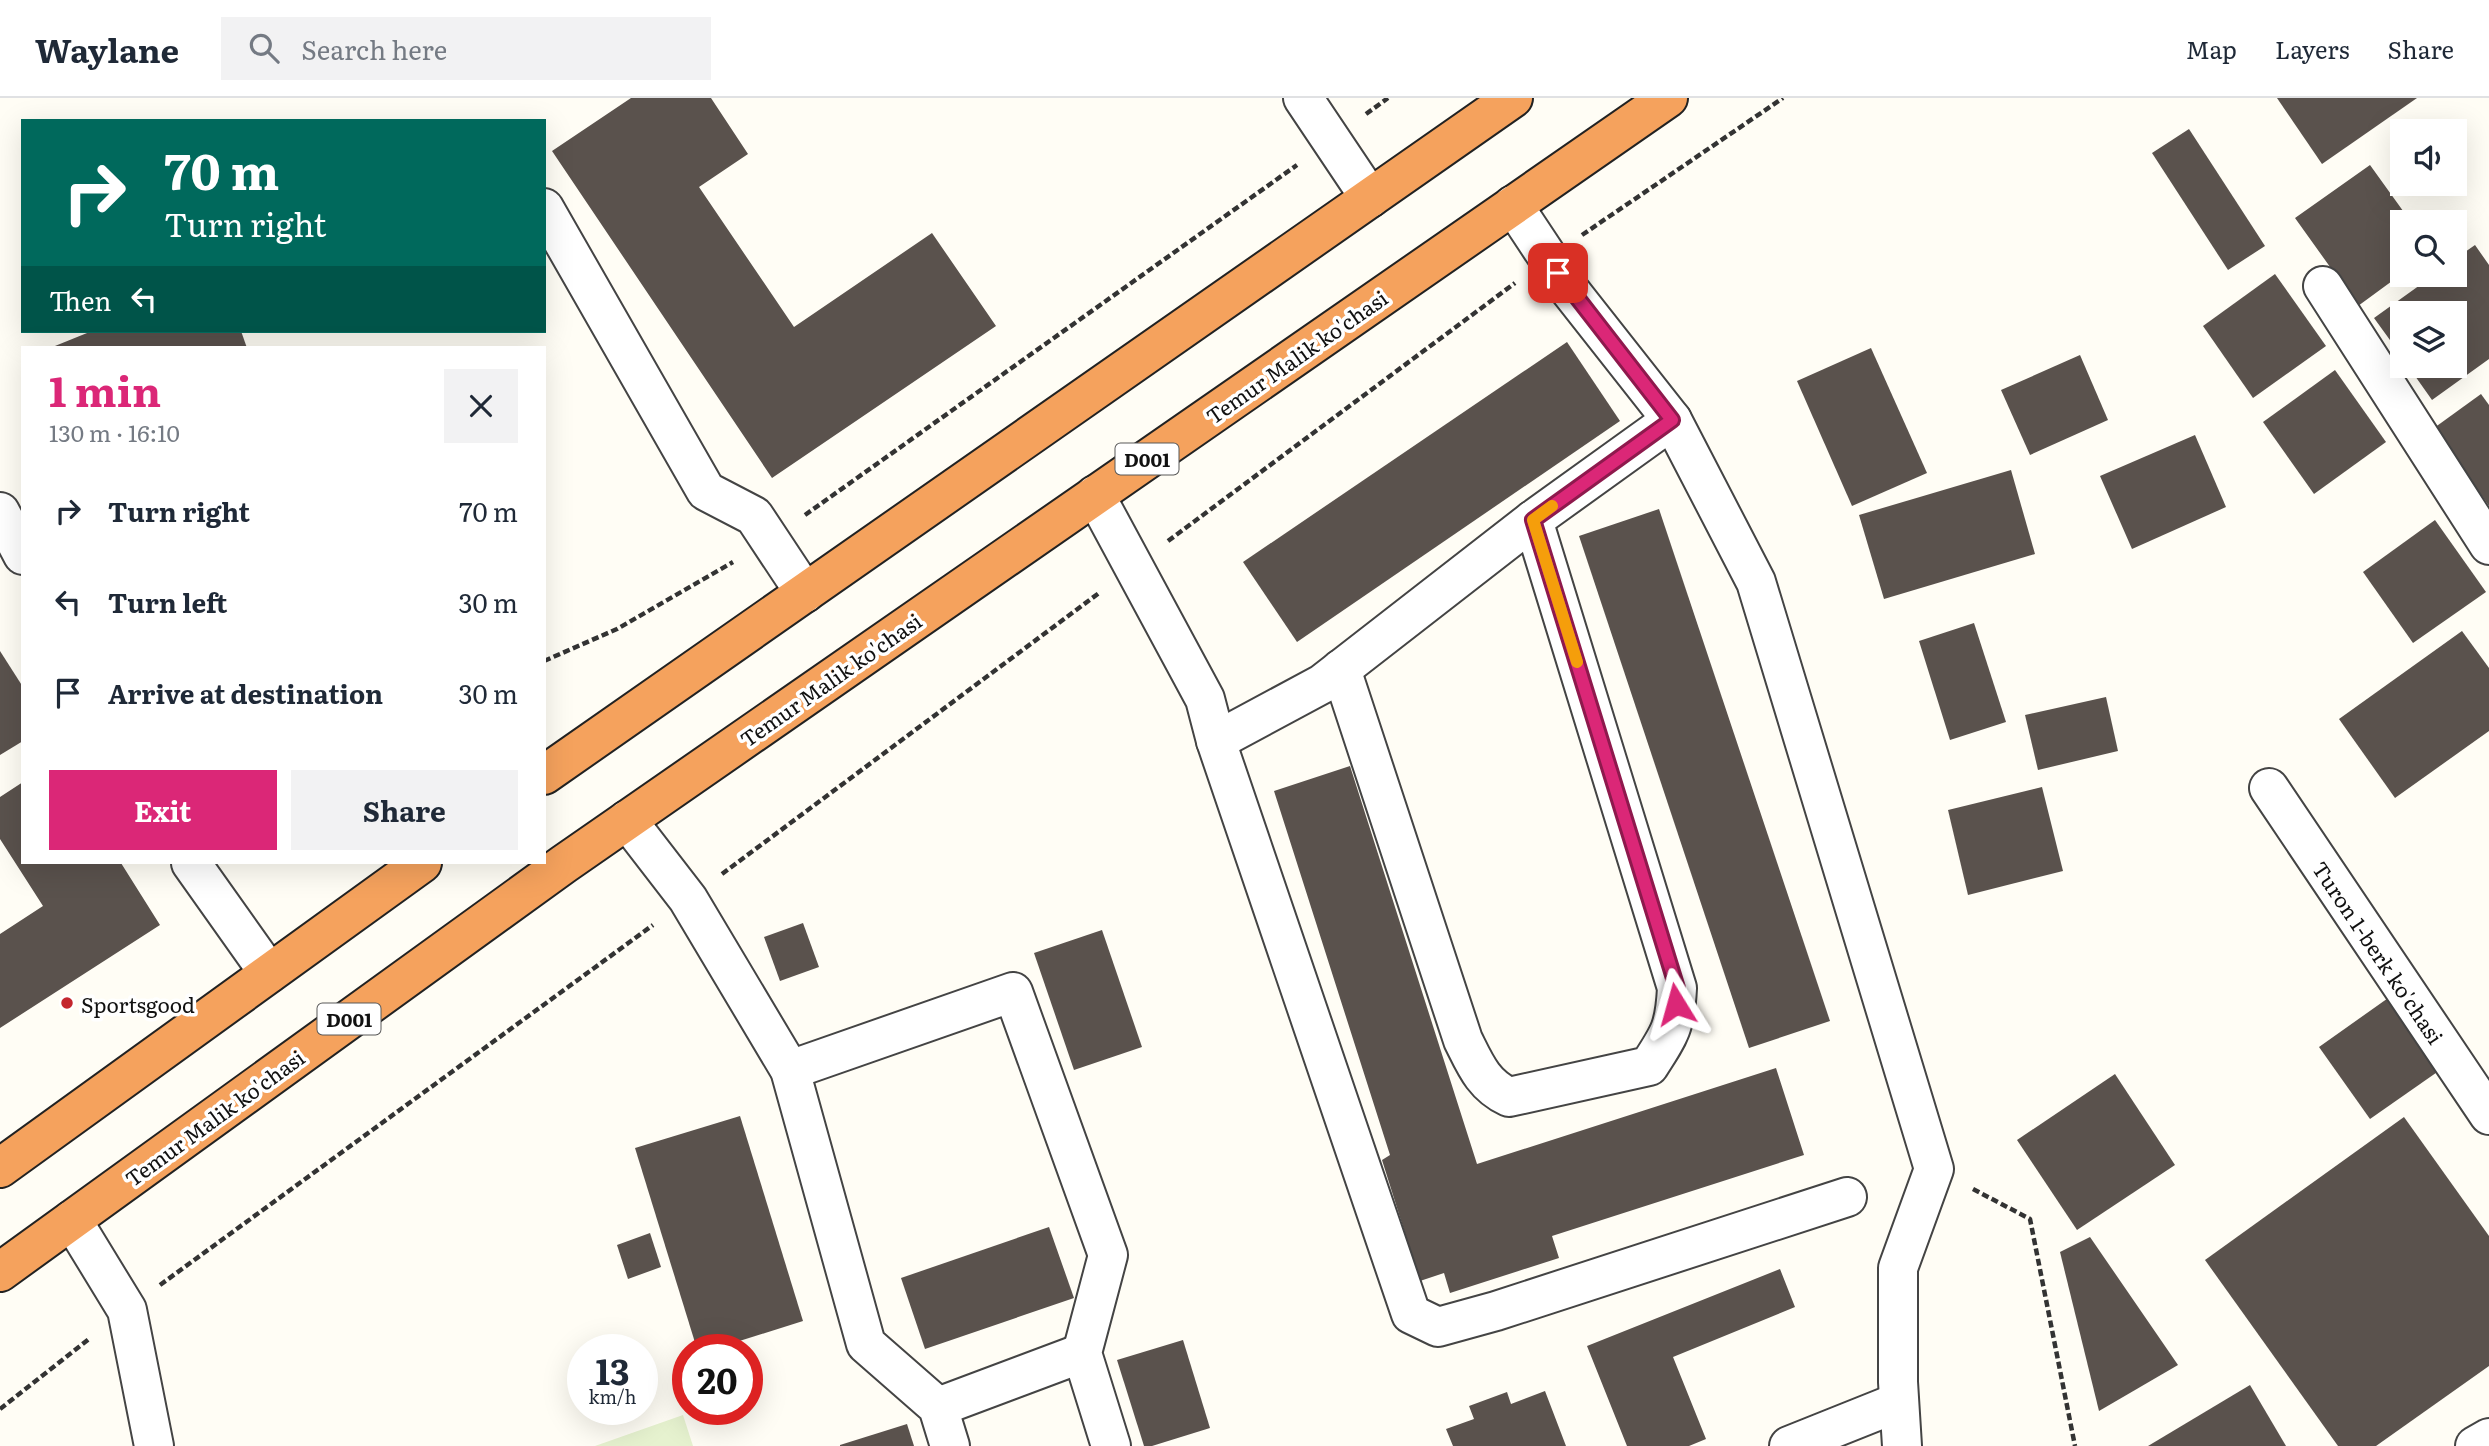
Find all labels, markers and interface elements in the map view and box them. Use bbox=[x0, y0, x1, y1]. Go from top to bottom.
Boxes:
search box bbox=[221, 17, 711, 80]
text: Waylane bbox=[35, 24, 179, 73]
icon: search bbox=[245, 29, 283, 67]
text: Search here bbox=[301, 29, 447, 68]
text: Map bbox=[2186, 31, 2237, 66]
text: Layers bbox=[2275, 31, 2349, 66]
text: Share bbox=[2387, 31, 2454, 66]
map controls bbox=[2390, 119, 2467, 378]
button: sound bbox=[2390, 119, 2467, 196]
text: 70 m bbox=[164, 132, 279, 205]
icon: right bbox=[49, 147, 140, 238]
text: Turn right bbox=[164, 199, 326, 247]
button: search bbox=[2390, 210, 2467, 287]
pin bbox=[1528, 243, 1588, 303]
icon: arrive bbox=[1539, 254, 1577, 292]
text: Then bbox=[49, 280, 111, 319]
icon: left bbox=[125, 280, 163, 318]
street label: Temur Malik ko'chasi bbox=[1199, 282, 1393, 430]
button: layers bbox=[2390, 301, 2467, 378]
text: 1 min bbox=[49, 358, 161, 420]
button: close bbox=[444, 369, 518, 443]
text: 130 m · 16:10 bbox=[49, 415, 180, 449]
road number: D001 bbox=[1116, 444, 1178, 474]
text: Turn right bbox=[108, 491, 250, 530]
text: 70 m bbox=[459, 491, 518, 530]
icon: right bbox=[49, 492, 87, 530]
text: Turn left bbox=[108, 582, 227, 621]
text: 30 m bbox=[458, 582, 518, 621]
icon: left bbox=[49, 583, 87, 621]
street label: Temur Malik ko'chasi bbox=[733, 605, 927, 753]
text: Arrive at destination bbox=[108, 673, 383, 712]
text: 30 m bbox=[458, 673, 518, 712]
icon: arrive bbox=[49, 674, 87, 712]
button: Exit bbox=[49, 770, 277, 850]
button: Share bbox=[291, 770, 518, 850]
street label: Turon 1-berk ko'chasi bbox=[2306, 854, 2452, 1050]
position arrow bbox=[1639, 967, 1713, 1041]
place label: Sportsgood bbox=[81, 988, 195, 1019]
marker: Sportsgood bbox=[59, 995, 75, 1011]
road number: D001 bbox=[318, 1004, 380, 1035]
street label: Temur Malik ko'chasi bbox=[118, 1041, 310, 1193]
speed limit sign: 20 bbox=[672, 1334, 763, 1425]
text: 13 bbox=[595, 1344, 630, 1396]
text: km/h bbox=[589, 1383, 636, 1410]

